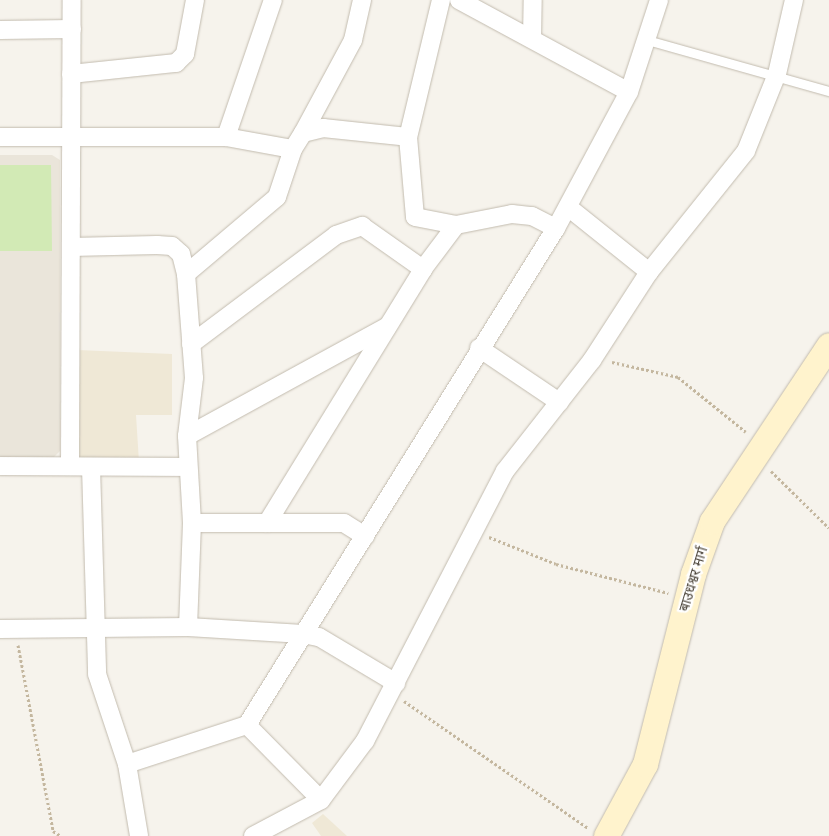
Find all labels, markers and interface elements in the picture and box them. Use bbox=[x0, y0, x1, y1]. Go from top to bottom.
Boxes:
street label: बाउधश्वर मार्ग bbox=[675, 545, 711, 613]

